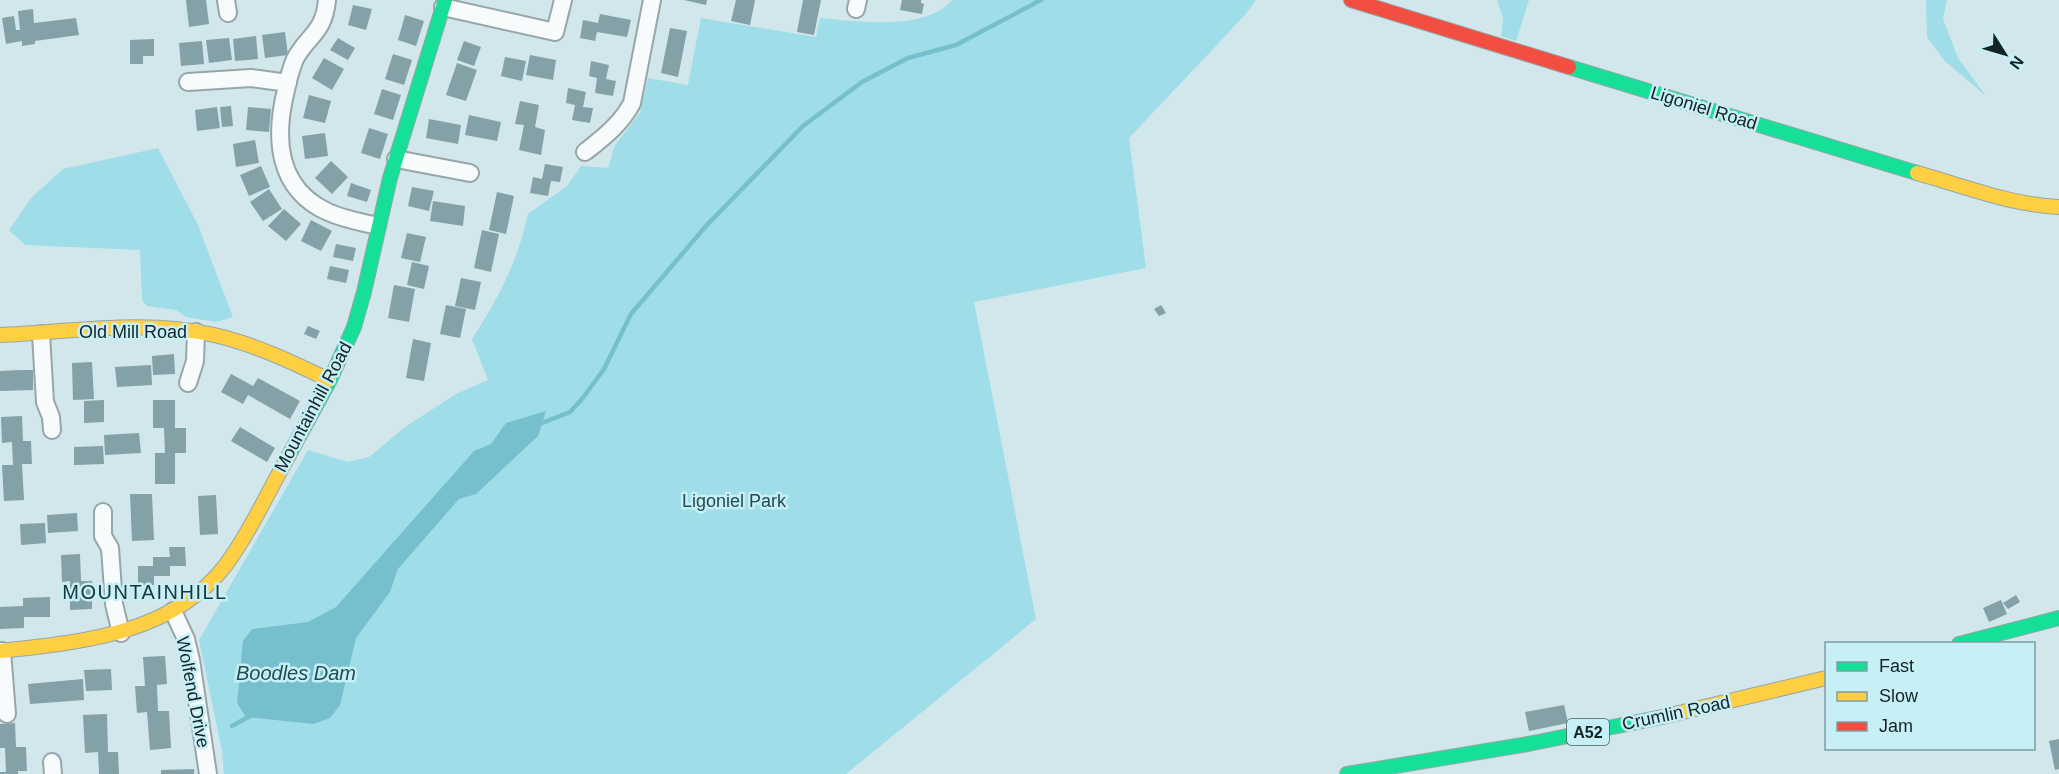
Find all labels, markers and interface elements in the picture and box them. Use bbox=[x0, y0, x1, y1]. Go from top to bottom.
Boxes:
north arrow bbox=[1975, 24, 2035, 84]
text: N bbox=[2006, 53, 2027, 72]
street label: Ligoniel Road bbox=[1648, 82, 1760, 134]
street label: Old Mill Road bbox=[79, 322, 187, 342]
street label: Mountainhill Road bbox=[270, 339, 356, 475]
park label: Ligoniel Park bbox=[682, 491, 787, 511]
district label: MOUNTAINHILL bbox=[62, 581, 228, 603]
street label: Wolfend Drive bbox=[172, 635, 214, 749]
legend bbox=[1825, 642, 2035, 750]
text: Fast bbox=[1879, 656, 1914, 676]
water label: Boodles Dam bbox=[236, 662, 356, 684]
text: Slow bbox=[1879, 686, 1919, 706]
street label: Crumlin Road bbox=[1620, 692, 1732, 734]
text: Jam bbox=[1879, 716, 1913, 736]
road number: A52 bbox=[1567, 719, 1609, 745]

